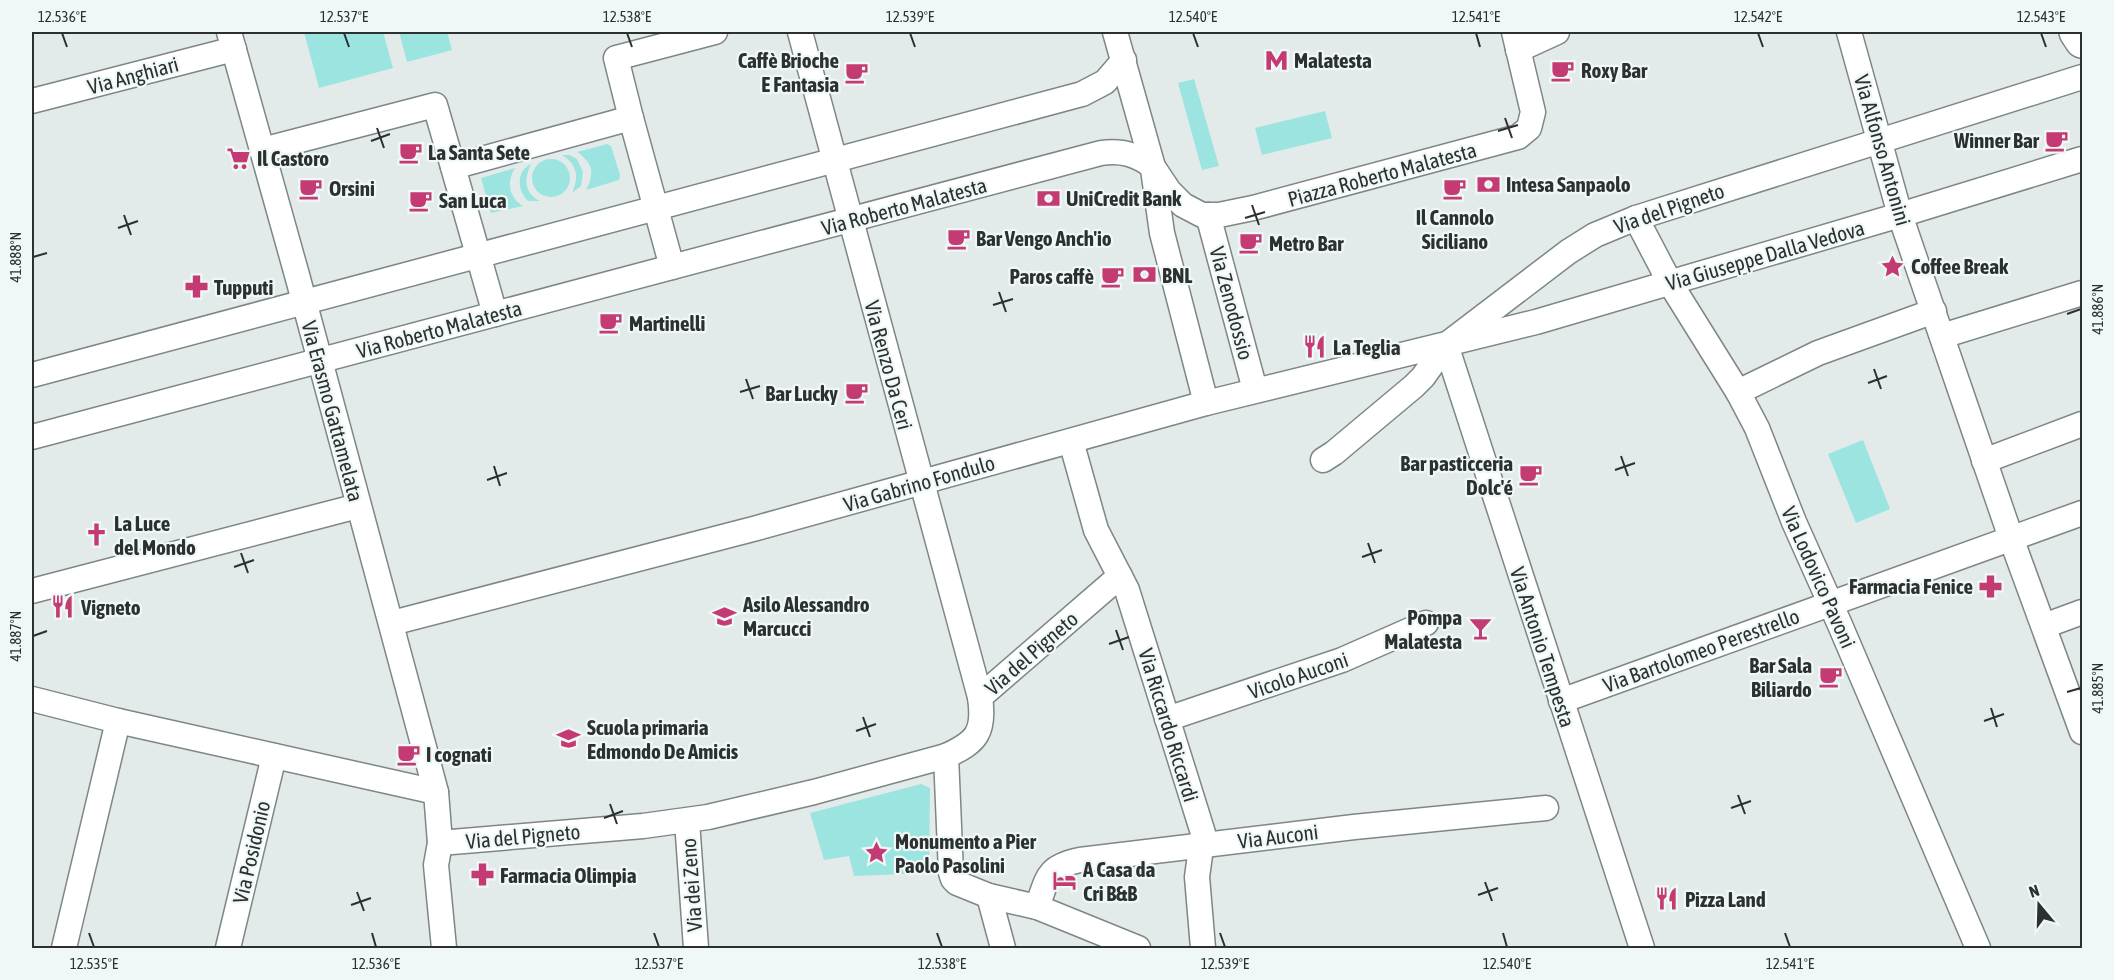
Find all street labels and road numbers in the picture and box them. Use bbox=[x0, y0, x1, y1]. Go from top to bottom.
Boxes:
street label: Via Anghiari bbox=[85, 51, 181, 99]
street label: Via Alfonso Antonini bbox=[1850, 72, 1916, 228]
street label: Piazza Roberto Malatesta bbox=[1285, 137, 1479, 211]
street label: Via Roberto Malatesta bbox=[819, 172, 989, 240]
street label: Via del Pigneto bbox=[1611, 178, 1727, 238]
street label: Via Giuseppe Dalla Vedova bbox=[1663, 215, 1867, 295]
street label: Via Zenodossio bbox=[1205, 244, 1259, 362]
street label: Via Roberto Malatesta bbox=[354, 295, 524, 363]
street label: Via Renzo Da Ceri bbox=[860, 298, 918, 432]
street label: Via Erasmo Gattamelata bbox=[297, 318, 369, 504]
street label: Via Gabrino Fondulo bbox=[841, 450, 997, 516]
street label: Via Lodovico Pavoni bbox=[1777, 503, 1861, 651]
street label: Via Antonio Tempesta bbox=[1506, 564, 1580, 730]
street label: Via Bartolomeo Perestrello bbox=[1600, 603, 1802, 697]
street label: Via del Pigneto bbox=[980, 606, 1082, 700]
street label: Via Riccardo Riccardi bbox=[1134, 646, 1204, 804]
street label: Vicolo Auconi bbox=[1245, 647, 1351, 703]
street label: Via Posidonio bbox=[228, 798, 274, 906]
street label: Via del Pigneto bbox=[465, 819, 581, 853]
street label: Via Auconi bbox=[1236, 819, 1320, 853]
street label: Via dei Zeno bbox=[676, 837, 706, 933]

